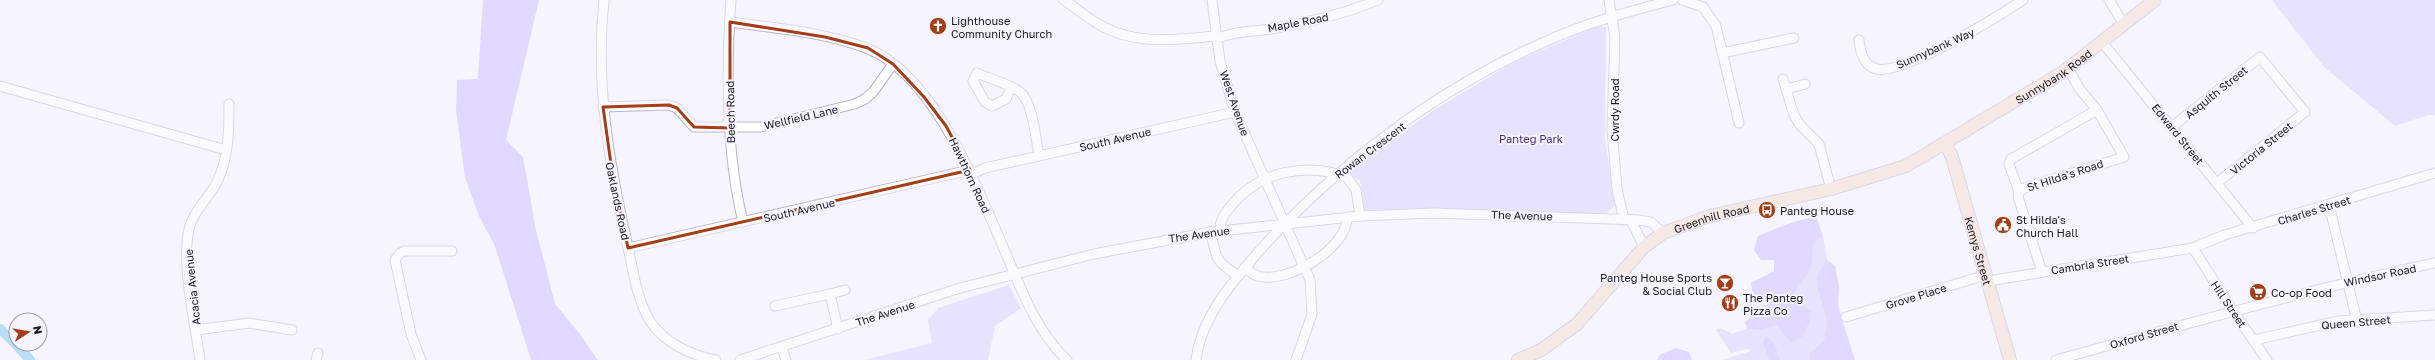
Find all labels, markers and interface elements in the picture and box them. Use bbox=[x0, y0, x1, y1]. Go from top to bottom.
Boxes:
street label: Maple Road bbox=[1266, 10, 1330, 34]
place label: Lighthouse Community Church bbox=[951, 14, 1052, 40]
church icon: Lighthouse Community Church bbox=[928, 16, 948, 36]
street label: Sunnybank Way bbox=[1894, 25, 1976, 71]
street label: Sunnybank Road bbox=[2012, 46, 2094, 106]
street label: Asquith Street bbox=[2182, 63, 2250, 121]
street label: West Avenue bbox=[1218, 69, 1252, 137]
street label: Cwrdy Road bbox=[1608, 78, 1621, 142]
street label: Beech Road bbox=[723, 81, 737, 143]
street label: Edward Street bbox=[2149, 101, 2207, 167]
street label: Wellfield Lane bbox=[763, 102, 839, 132]
street label: Rowan Crescent bbox=[1332, 119, 1408, 181]
street label: Victoria Street bbox=[2227, 119, 2295, 177]
street label: South Avenue bbox=[1078, 124, 1152, 154]
park label: Panteg Park bbox=[1499, 132, 1563, 145]
street label: Hawthorn Road bbox=[947, 135, 993, 215]
street label: St Hilda's Road bbox=[2025, 157, 2105, 193]
street label: Oaklands Road bbox=[603, 161, 633, 241]
street label: Charles Street bbox=[2276, 193, 2352, 227]
street label: South Avenue bbox=[762, 195, 836, 225]
bus stop icon: Panteg House bbox=[1757, 200, 1777, 220]
street label: Greenhill Road bbox=[1672, 201, 1750, 235]
place label: Panteg House bbox=[1780, 204, 1854, 217]
street label: The Avenue bbox=[1491, 207, 1553, 223]
place label: St Hilda's Church Hall bbox=[2016, 213, 2079, 239]
street label: Kemys Street bbox=[1963, 215, 1995, 286]
public building icon: St Hilda's Church Hall bbox=[1993, 215, 2013, 235]
street label: The Avenue bbox=[1168, 223, 1230, 245]
street label: Acacia Avenue bbox=[182, 248, 202, 326]
street label: Cambria Street bbox=[2050, 251, 2130, 277]
street label: Windsor Road bbox=[2343, 261, 2417, 289]
place label: Panteg House Sports & Social Club bbox=[1600, 271, 1712, 297]
bar icon: Panteg House Sports & Social Club bbox=[1715, 273, 1735, 293]
street label: Hill Street bbox=[2209, 278, 2249, 330]
street label: Grove Place bbox=[1884, 281, 1948, 311]
supermarket icon: Co-op Food bbox=[2248, 282, 2268, 302]
place label: Co-op Food bbox=[2271, 286, 2332, 299]
place label: The Panteg Pizza Co bbox=[1743, 291, 1803, 317]
restaurant icon: The Panteg Pizza Co bbox=[1720, 293, 1740, 313]
street label: The Avenue bbox=[854, 297, 916, 329]
north arrow bbox=[8, 312, 48, 352]
street label: Queen Street bbox=[2321, 312, 2391, 332]
street label: Oxford Street bbox=[2108, 319, 2180, 351]
text: N bbox=[31, 324, 45, 335]

